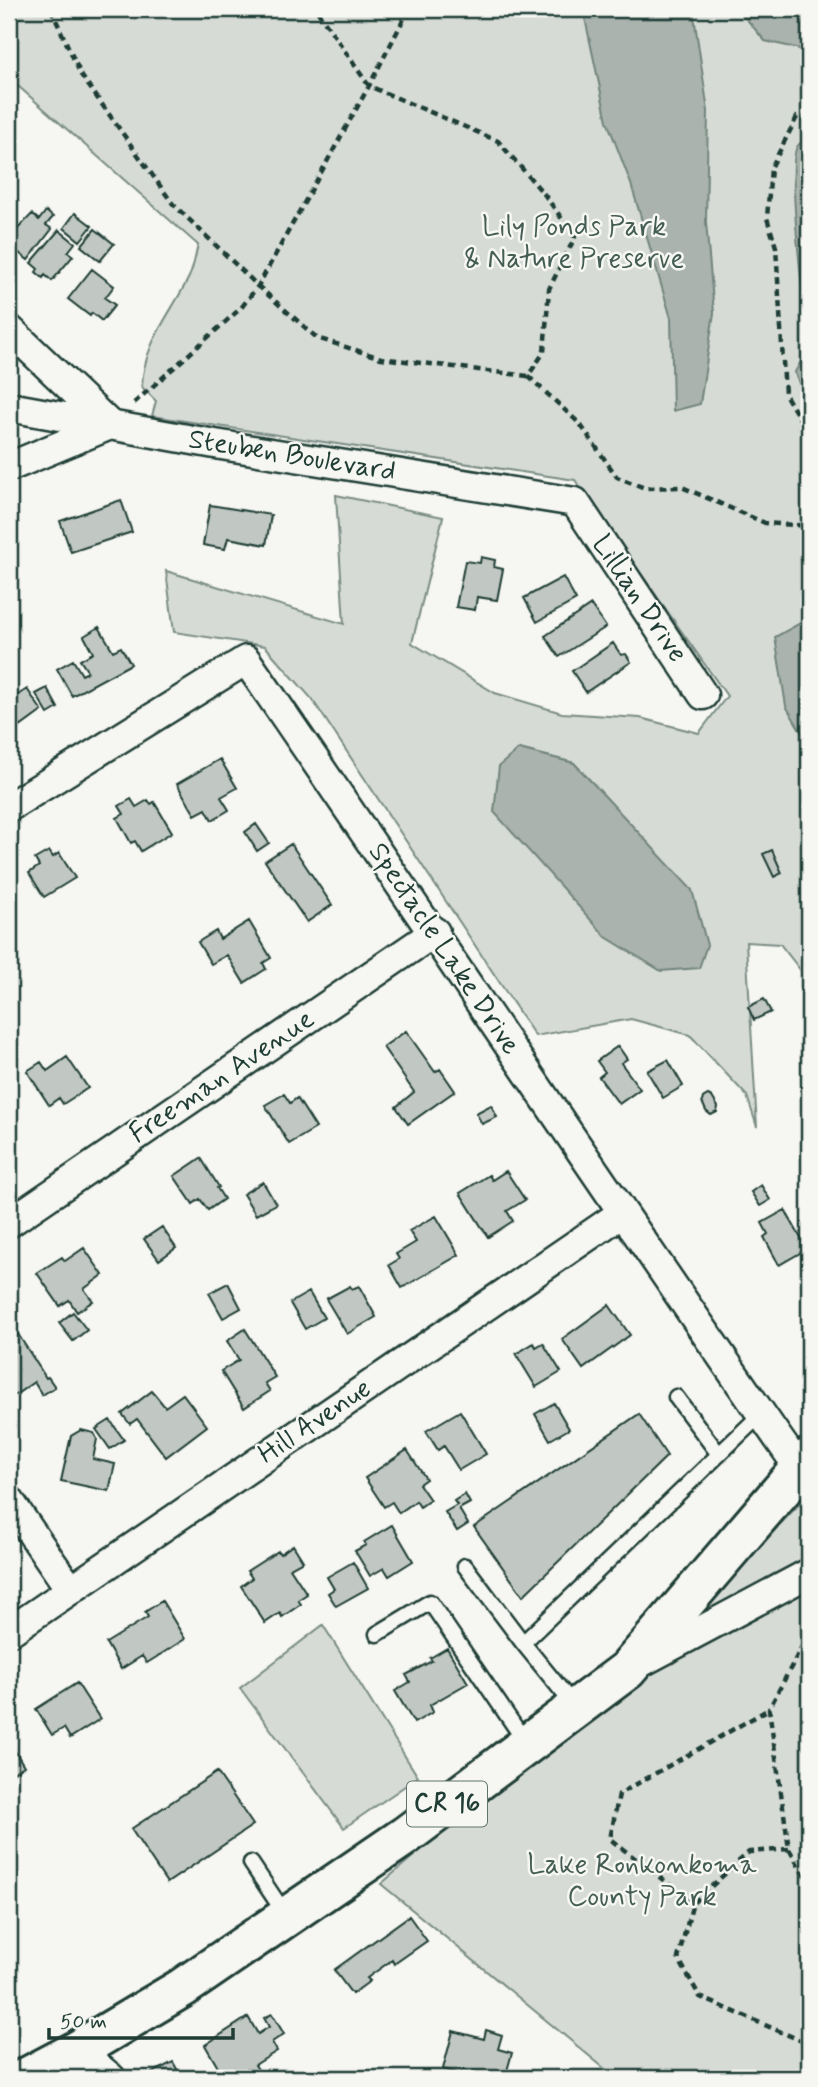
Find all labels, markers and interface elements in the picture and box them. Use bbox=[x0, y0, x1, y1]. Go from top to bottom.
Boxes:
park label: Lily Ponds Park & Nature Preserve bbox=[464, 209, 684, 278]
street label: Steuben Boulevard bbox=[186, 421, 398, 491]
street label: Lillian Drive bbox=[583, 528, 695, 670]
street label: Spectacle Lake Drive bbox=[359, 836, 529, 1062]
street label: Freeman Avenue bbox=[122, 1001, 322, 1153]
street label: Hill Avenue bbox=[251, 1371, 379, 1473]
road number: CR 16 bbox=[407, 1782, 487, 1826]
park label: Lake Ronkonkoma County Park bbox=[527, 1847, 757, 1916]
scale bar bbox=[49, 1996, 233, 2040]
text: 50 m bbox=[60, 2008, 107, 2036]

